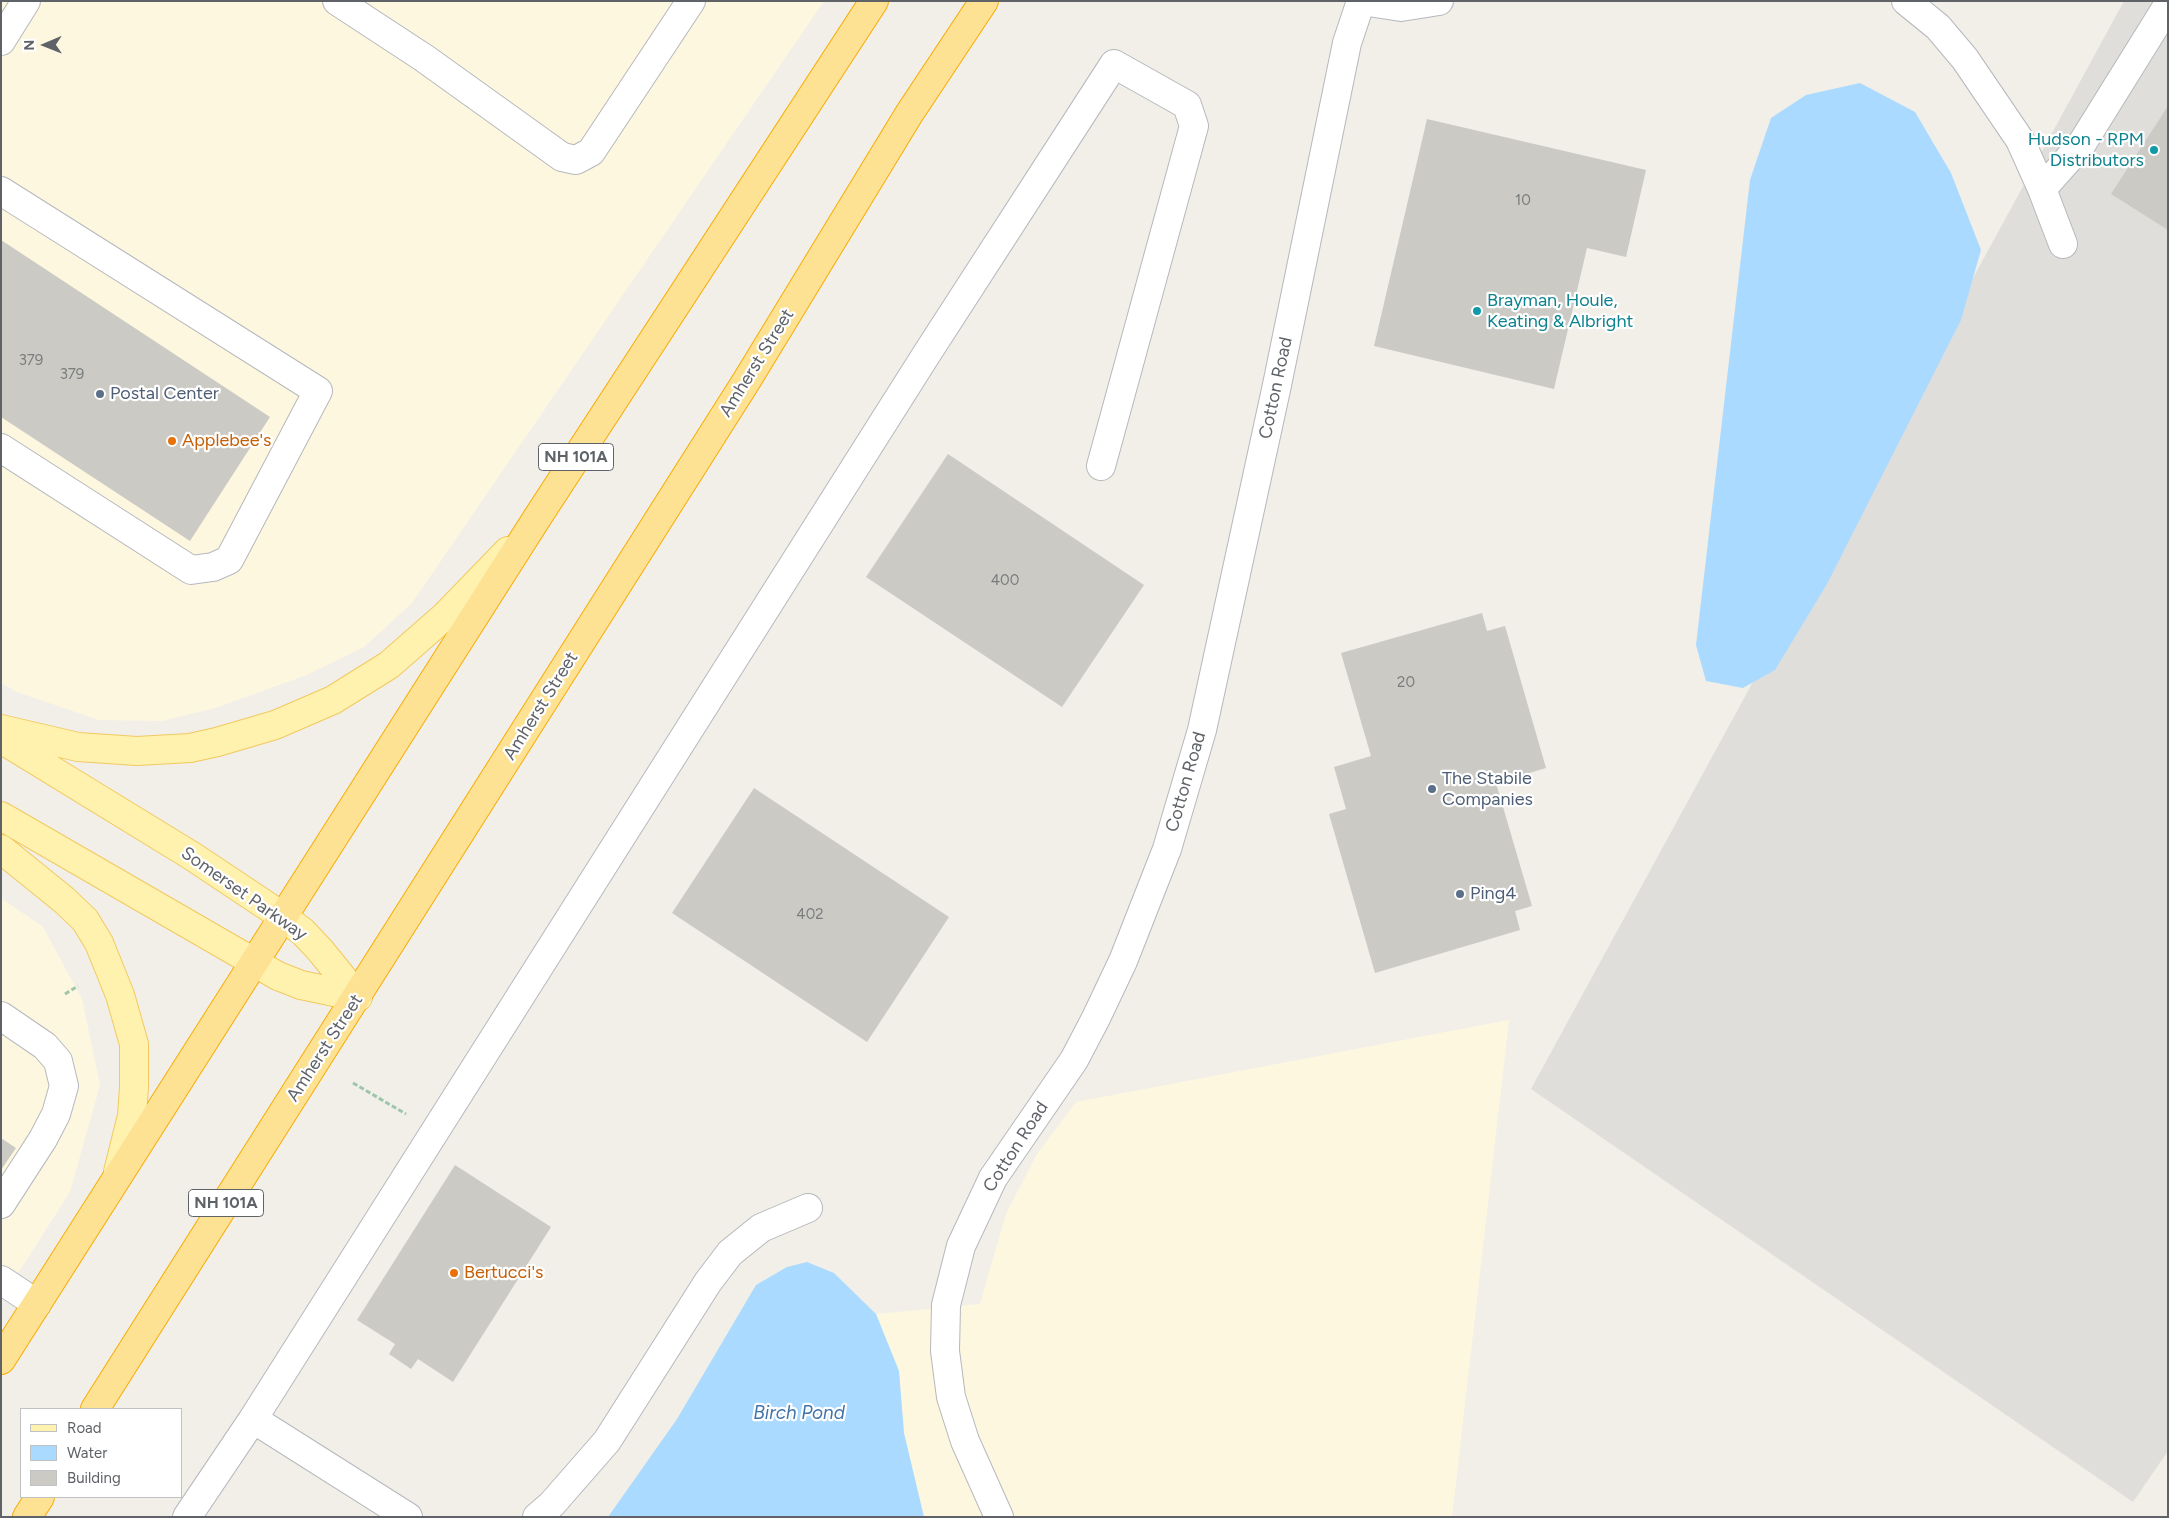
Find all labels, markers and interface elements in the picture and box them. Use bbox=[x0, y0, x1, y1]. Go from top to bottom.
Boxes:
north arrow bbox=[20, 20, 70, 70]
text: N bbox=[21, 40, 38, 51]
place label: Hudson - RPM Distributors bbox=[2028, 129, 2144, 172]
marker: Hudson - RPM Distributors bbox=[2148, 144, 2160, 156]
house number: 10 bbox=[1515, 192, 1531, 210]
place label: Brayman, Houle, Keating & Albright bbox=[1487, 290, 1633, 332]
street label: Amherst Street bbox=[715, 305, 799, 421]
marker: Brayman, Houle, Keating & Albright bbox=[1471, 305, 1483, 317]
street label: Cotton Road bbox=[1255, 335, 1297, 441]
house number: 379 bbox=[19, 352, 43, 370]
house number: 379 bbox=[60, 366, 84, 384]
place label: Postal Center bbox=[110, 383, 219, 405]
marker: Postal Center bbox=[94, 388, 106, 400]
place label: Applebee's bbox=[182, 430, 271, 452]
marker: Applebee's bbox=[166, 435, 178, 447]
road number: NH 101A bbox=[538, 444, 614, 471]
house number: 400 bbox=[991, 572, 1019, 590]
street label: Amherst Street bbox=[499, 648, 583, 764]
house number: 20 bbox=[1397, 674, 1415, 692]
street label: Cotton Road bbox=[1161, 729, 1211, 835]
place label: The Stabile Companies bbox=[1442, 768, 1533, 811]
marker: The Stabile Companies bbox=[1426, 783, 1438, 795]
street label: Somerset Parkway bbox=[177, 842, 311, 946]
place label: Ping4 bbox=[1470, 883, 1516, 905]
marker: Ping4 bbox=[1454, 888, 1466, 900]
house number: 402 bbox=[796, 906, 824, 924]
street label: Amherst Street bbox=[282, 990, 368, 1106]
street label: Cotton Road bbox=[979, 1098, 1053, 1196]
road number: NH 101A bbox=[188, 1190, 264, 1216]
place label: Bertucci's bbox=[464, 1262, 543, 1284]
marker: Bertucci's bbox=[448, 1267, 460, 1279]
water label: Birch Pond bbox=[753, 1402, 845, 1424]
legend bbox=[20, 1408, 182, 1498]
text: Road bbox=[67, 1419, 102, 1437]
text: Water bbox=[67, 1444, 107, 1462]
text: Building bbox=[67, 1469, 121, 1487]

